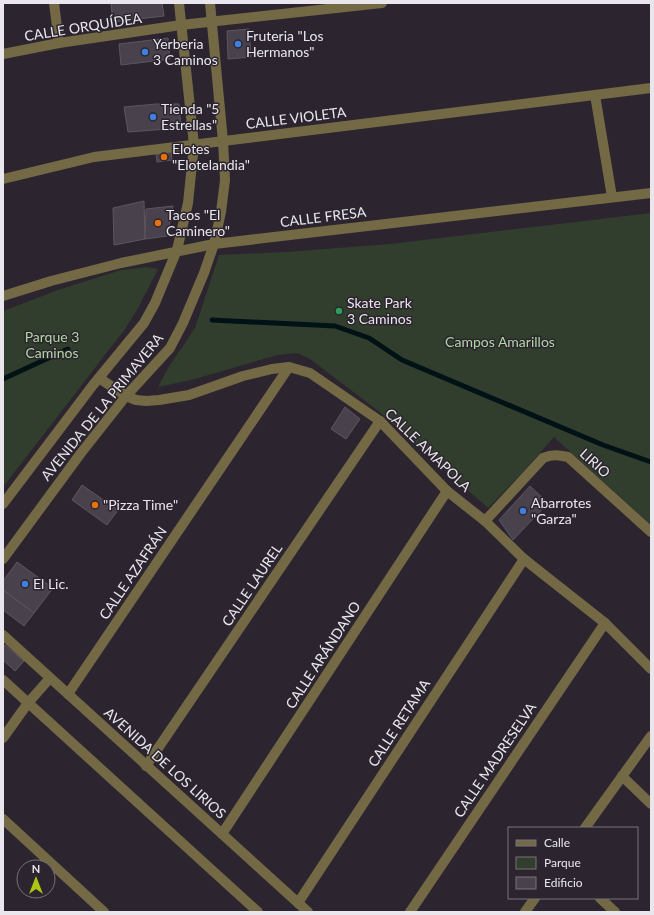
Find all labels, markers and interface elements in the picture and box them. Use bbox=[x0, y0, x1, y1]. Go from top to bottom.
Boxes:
street label: CALLE ORQUÍDEA bbox=[23, 9, 143, 44]
place label: Fruteria "Los Hermanos" bbox=[246, 27, 323, 60]
place label: Yerberia 3 Caminos bbox=[153, 35, 218, 68]
marker: Fruteria "Los Hermanos" bbox=[233, 39, 243, 49]
marker: Yerberia 3 Caminos bbox=[140, 47, 150, 57]
place label: Tienda "5 Estrellas" bbox=[161, 100, 219, 133]
street label: CALLE VIOLETA bbox=[245, 103, 348, 132]
marker: Tienda "5 Estrellas" bbox=[148, 112, 158, 122]
place label: Elotes "Elotelandia" bbox=[172, 140, 250, 173]
marker: Elotes "Elotelandia" bbox=[159, 152, 169, 162]
street label: CALLE FRESA bbox=[279, 203, 367, 230]
place label: Tacos "El Caminero" bbox=[166, 206, 230, 239]
marker: Tacos "El Caminero" bbox=[153, 218, 163, 228]
place label: Skate Park 3 Caminos bbox=[347, 294, 413, 327]
marker: Skate Park 3 Caminos bbox=[334, 306, 344, 316]
park label: Parque 3 Caminos bbox=[25, 328, 79, 361]
street label: AVENIDA DE LA PRIMAVERA bbox=[37, 329, 167, 484]
park label: Campos Amarillos bbox=[445, 333, 555, 350]
street label: CALLE AMAPOLA bbox=[382, 404, 475, 495]
street label: LIRIO bbox=[577, 445, 614, 481]
place label: Abarrotes "Garza" bbox=[531, 494, 591, 527]
place label: "Pizza Time" bbox=[103, 496, 178, 513]
marker: "Pizza Time" bbox=[90, 500, 100, 510]
marker: Abarrotes "Garza" bbox=[518, 506, 528, 516]
street label: CALLE AZAFRÁN bbox=[95, 523, 170, 623]
street label: CALLE LAUREL bbox=[218, 540, 285, 629]
place label: El Lic. bbox=[33, 575, 68, 592]
marker: El Lic. bbox=[20, 579, 30, 589]
street label: CALLE ARÁNDANO bbox=[282, 598, 364, 712]
street label: CALLE RETAMA bbox=[364, 675, 433, 770]
street label: CALLE MADRESELVA bbox=[450, 699, 540, 820]
street label: AVENIDA DE LOS LIRIOS bbox=[101, 703, 230, 822]
legend bbox=[508, 827, 638, 899]
text: Calle bbox=[544, 835, 570, 850]
text: Parque bbox=[544, 855, 581, 870]
north arrow bbox=[16, 859, 56, 899]
text: N bbox=[32, 862, 40, 875]
text: Edificio bbox=[544, 875, 583, 890]

